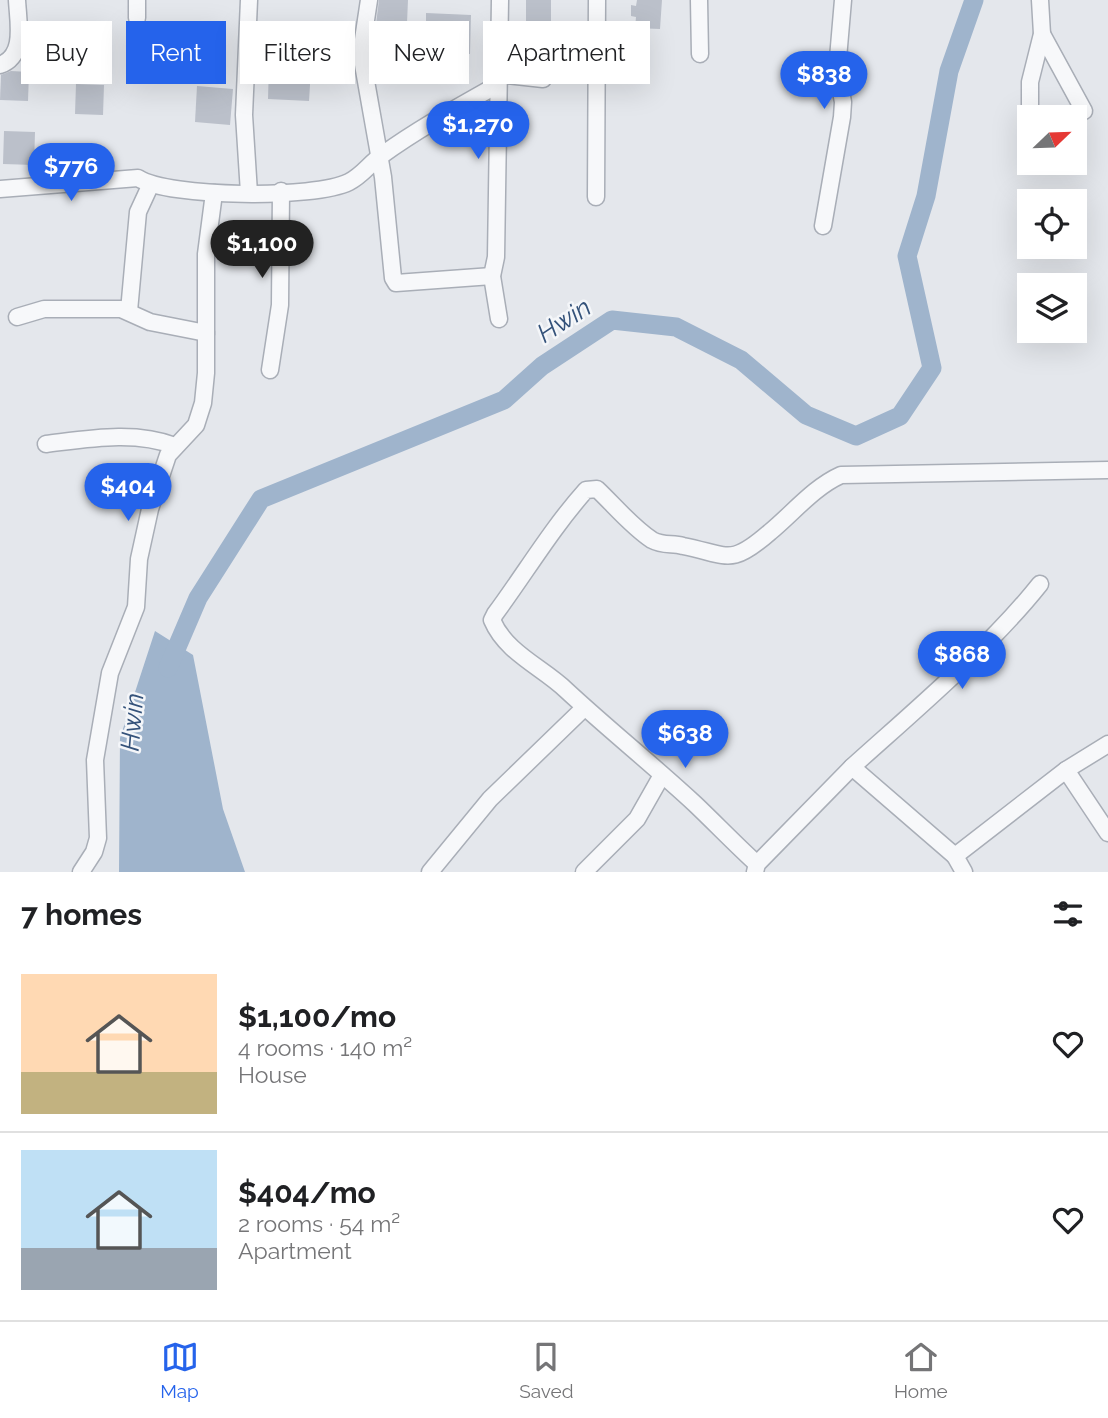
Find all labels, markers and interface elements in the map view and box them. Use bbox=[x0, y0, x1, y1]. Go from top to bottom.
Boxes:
chip: Buy bbox=[21, 21, 112, 84]
chip: Rent bbox=[126, 21, 226, 84]
chip: Filters bbox=[240, 21, 355, 84]
chip: New bbox=[369, 21, 469, 84]
chip: Apartment bbox=[483, 21, 650, 84]
pin: $838 bbox=[783, 52, 865, 111]
text: $838 bbox=[796, 60, 852, 87]
pin: $1,270 bbox=[421, 102, 535, 161]
north arrow bbox=[1017, 105, 1087, 175]
map controls bbox=[1017, 105, 1087, 343]
text: $1,270 bbox=[442, 110, 514, 137]
pin: $776 bbox=[30, 144, 112, 203]
text: $776 bbox=[44, 152, 98, 179]
button: locate bbox=[1017, 189, 1087, 259]
pin: $1,100 bbox=[205, 220, 319, 280]
text: $1,100 bbox=[227, 229, 297, 256]
button: layers bbox=[1017, 273, 1087, 343]
water label: Hwin bbox=[531, 292, 597, 348]
pin: $404 bbox=[87, 463, 169, 523]
text: $404 bbox=[101, 472, 155, 499]
pin: $868 bbox=[921, 632, 1003, 691]
text: $868 bbox=[934, 640, 990, 667]
water label: Hwin bbox=[115, 692, 149, 752]
pin: $638 bbox=[644, 710, 726, 770]
text: $638 bbox=[657, 719, 713, 746]
icon: filters bbox=[1049, 895, 1087, 933]
text: 7 homes bbox=[21, 897, 142, 932]
text: $1,100/mo bbox=[238, 999, 396, 1034]
icon: home bbox=[77, 1002, 161, 1086]
icon: heart bbox=[1049, 1025, 1087, 1063]
text: 4 rooms · 140 m² bbox=[238, 1034, 412, 1061]
text: House bbox=[238, 1061, 307, 1088]
text: $404/mo bbox=[238, 1175, 376, 1210]
icon: home bbox=[77, 1178, 161, 1262]
icon: heart bbox=[1049, 1201, 1087, 1239]
text: 2 rooms · 54 m² bbox=[238, 1210, 400, 1237]
text: Apartment bbox=[238, 1237, 352, 1264]
tab: Map bbox=[160, 1338, 199, 1402]
tab: Saved bbox=[519, 1338, 574, 1402]
tab: Home bbox=[894, 1338, 948, 1402]

